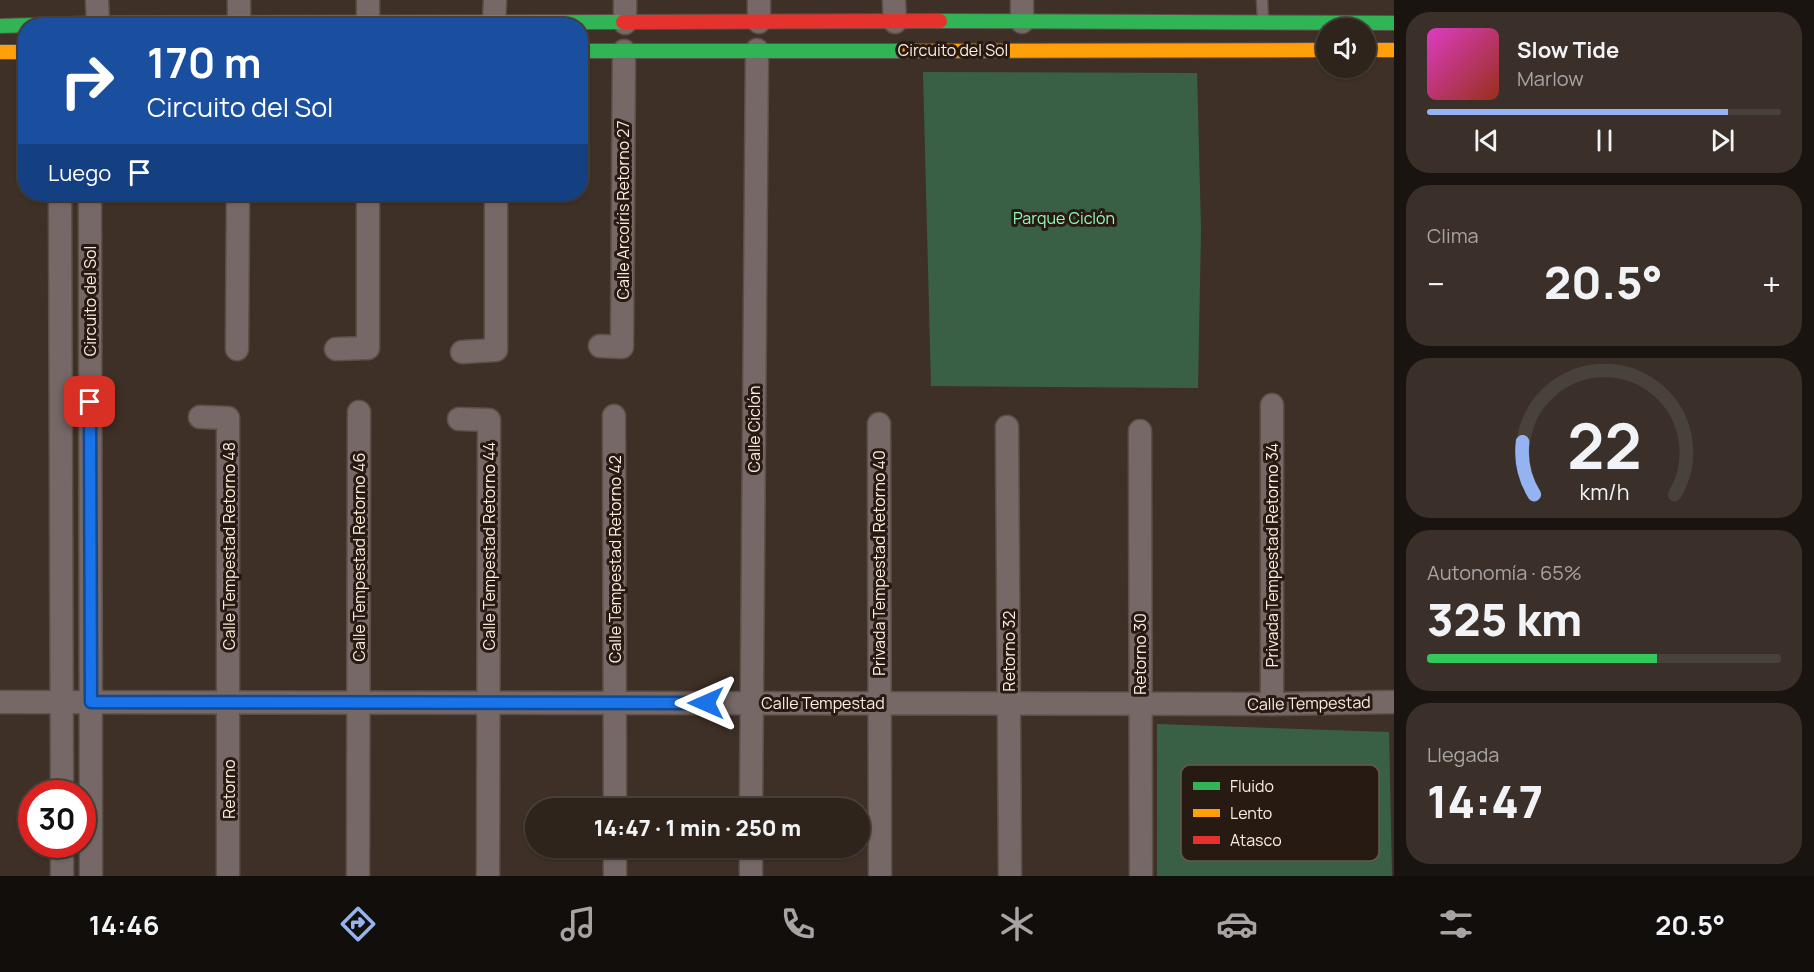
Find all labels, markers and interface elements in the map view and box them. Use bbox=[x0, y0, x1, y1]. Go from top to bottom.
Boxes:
map controls bbox=[1316, 18, 1376, 78]
button: sound bbox=[1316, 18, 1376, 78]
text: 170 m bbox=[147, 33, 262, 91]
text: Slow Tide bbox=[1517, 35, 1619, 65]
street label: Circuito del Sol bbox=[898, 39, 1008, 61]
icon: right bbox=[48, 42, 126, 120]
text: Marlow bbox=[1517, 65, 1584, 92]
text: Circuito del Sol bbox=[147, 88, 333, 125]
street label: Calle Arcoíris Retorno 27 bbox=[612, 120, 634, 300]
icon: previous bbox=[1470, 124, 1503, 157]
icon: pause bbox=[1588, 124, 1621, 157]
icon: next bbox=[1706, 124, 1739, 157]
icon: arrive bbox=[123, 156, 156, 189]
text: Luego bbox=[48, 158, 111, 188]
park label: Parque Ciclón bbox=[1013, 207, 1115, 229]
text: Clima bbox=[1427, 222, 1479, 249]
street label: Circuito del Sol bbox=[79, 246, 101, 356]
text: 20.5° bbox=[1544, 251, 1663, 313]
text: − bbox=[1427, 261, 1445, 306]
text: + bbox=[1762, 261, 1781, 306]
pin bbox=[64, 376, 115, 427]
icon: arrive bbox=[73, 385, 106, 418]
street label: Calle Ciclón bbox=[743, 386, 765, 472]
text: 22 bbox=[1567, 402, 1641, 488]
street label: Calle Tempestad Retorno 48 bbox=[218, 442, 240, 650]
street label: Calle Tempestad Retorno 44 bbox=[478, 442, 500, 650]
street label: Privada Tempestad Retorno 34 bbox=[1261, 443, 1283, 667]
street label: Privada Tempestad Retorno 40 bbox=[868, 450, 890, 676]
street label: Calle Tempestad Retorno 46 bbox=[348, 453, 370, 661]
street label: Calle Tempestad Retorno 42 bbox=[604, 455, 626, 663]
text: km/h bbox=[1579, 477, 1629, 506]
text: Autonomía · 65% bbox=[1427, 559, 1582, 586]
text: 325 km bbox=[1427, 588, 1582, 650]
street label: Retorno 32 bbox=[998, 611, 1020, 691]
street label: Retorno 30 bbox=[1129, 613, 1151, 695]
position arrow bbox=[674, 671, 738, 735]
street label: Calle Tempestad bbox=[1247, 691, 1371, 715]
street label: Calle Tempestad bbox=[761, 692, 885, 714]
text: Llegada bbox=[1427, 741, 1499, 768]
street label: Retorno bbox=[218, 759, 240, 819]
legend bbox=[1181, 765, 1379, 861]
text: 14:47 bbox=[1427, 770, 1543, 832]
text: Fluido bbox=[1230, 775, 1274, 797]
speed limit sign: 30 bbox=[18, 780, 96, 858]
text: Lento bbox=[1230, 802, 1272, 824]
text: 14:47 · 1 min · 250 m bbox=[594, 813, 801, 843]
text: Atasco bbox=[1230, 829, 1282, 851]
icon: directions bbox=[337, 903, 379, 945]
icon: music bbox=[557, 903, 599, 945]
icon: phone bbox=[777, 903, 819, 945]
icon: climate bbox=[996, 903, 1038, 945]
icon: car bbox=[1216, 903, 1258, 945]
icon: filters bbox=[1435, 903, 1477, 945]
text: 14:46 bbox=[89, 906, 160, 943]
text: 20.5° bbox=[1655, 906, 1725, 943]

